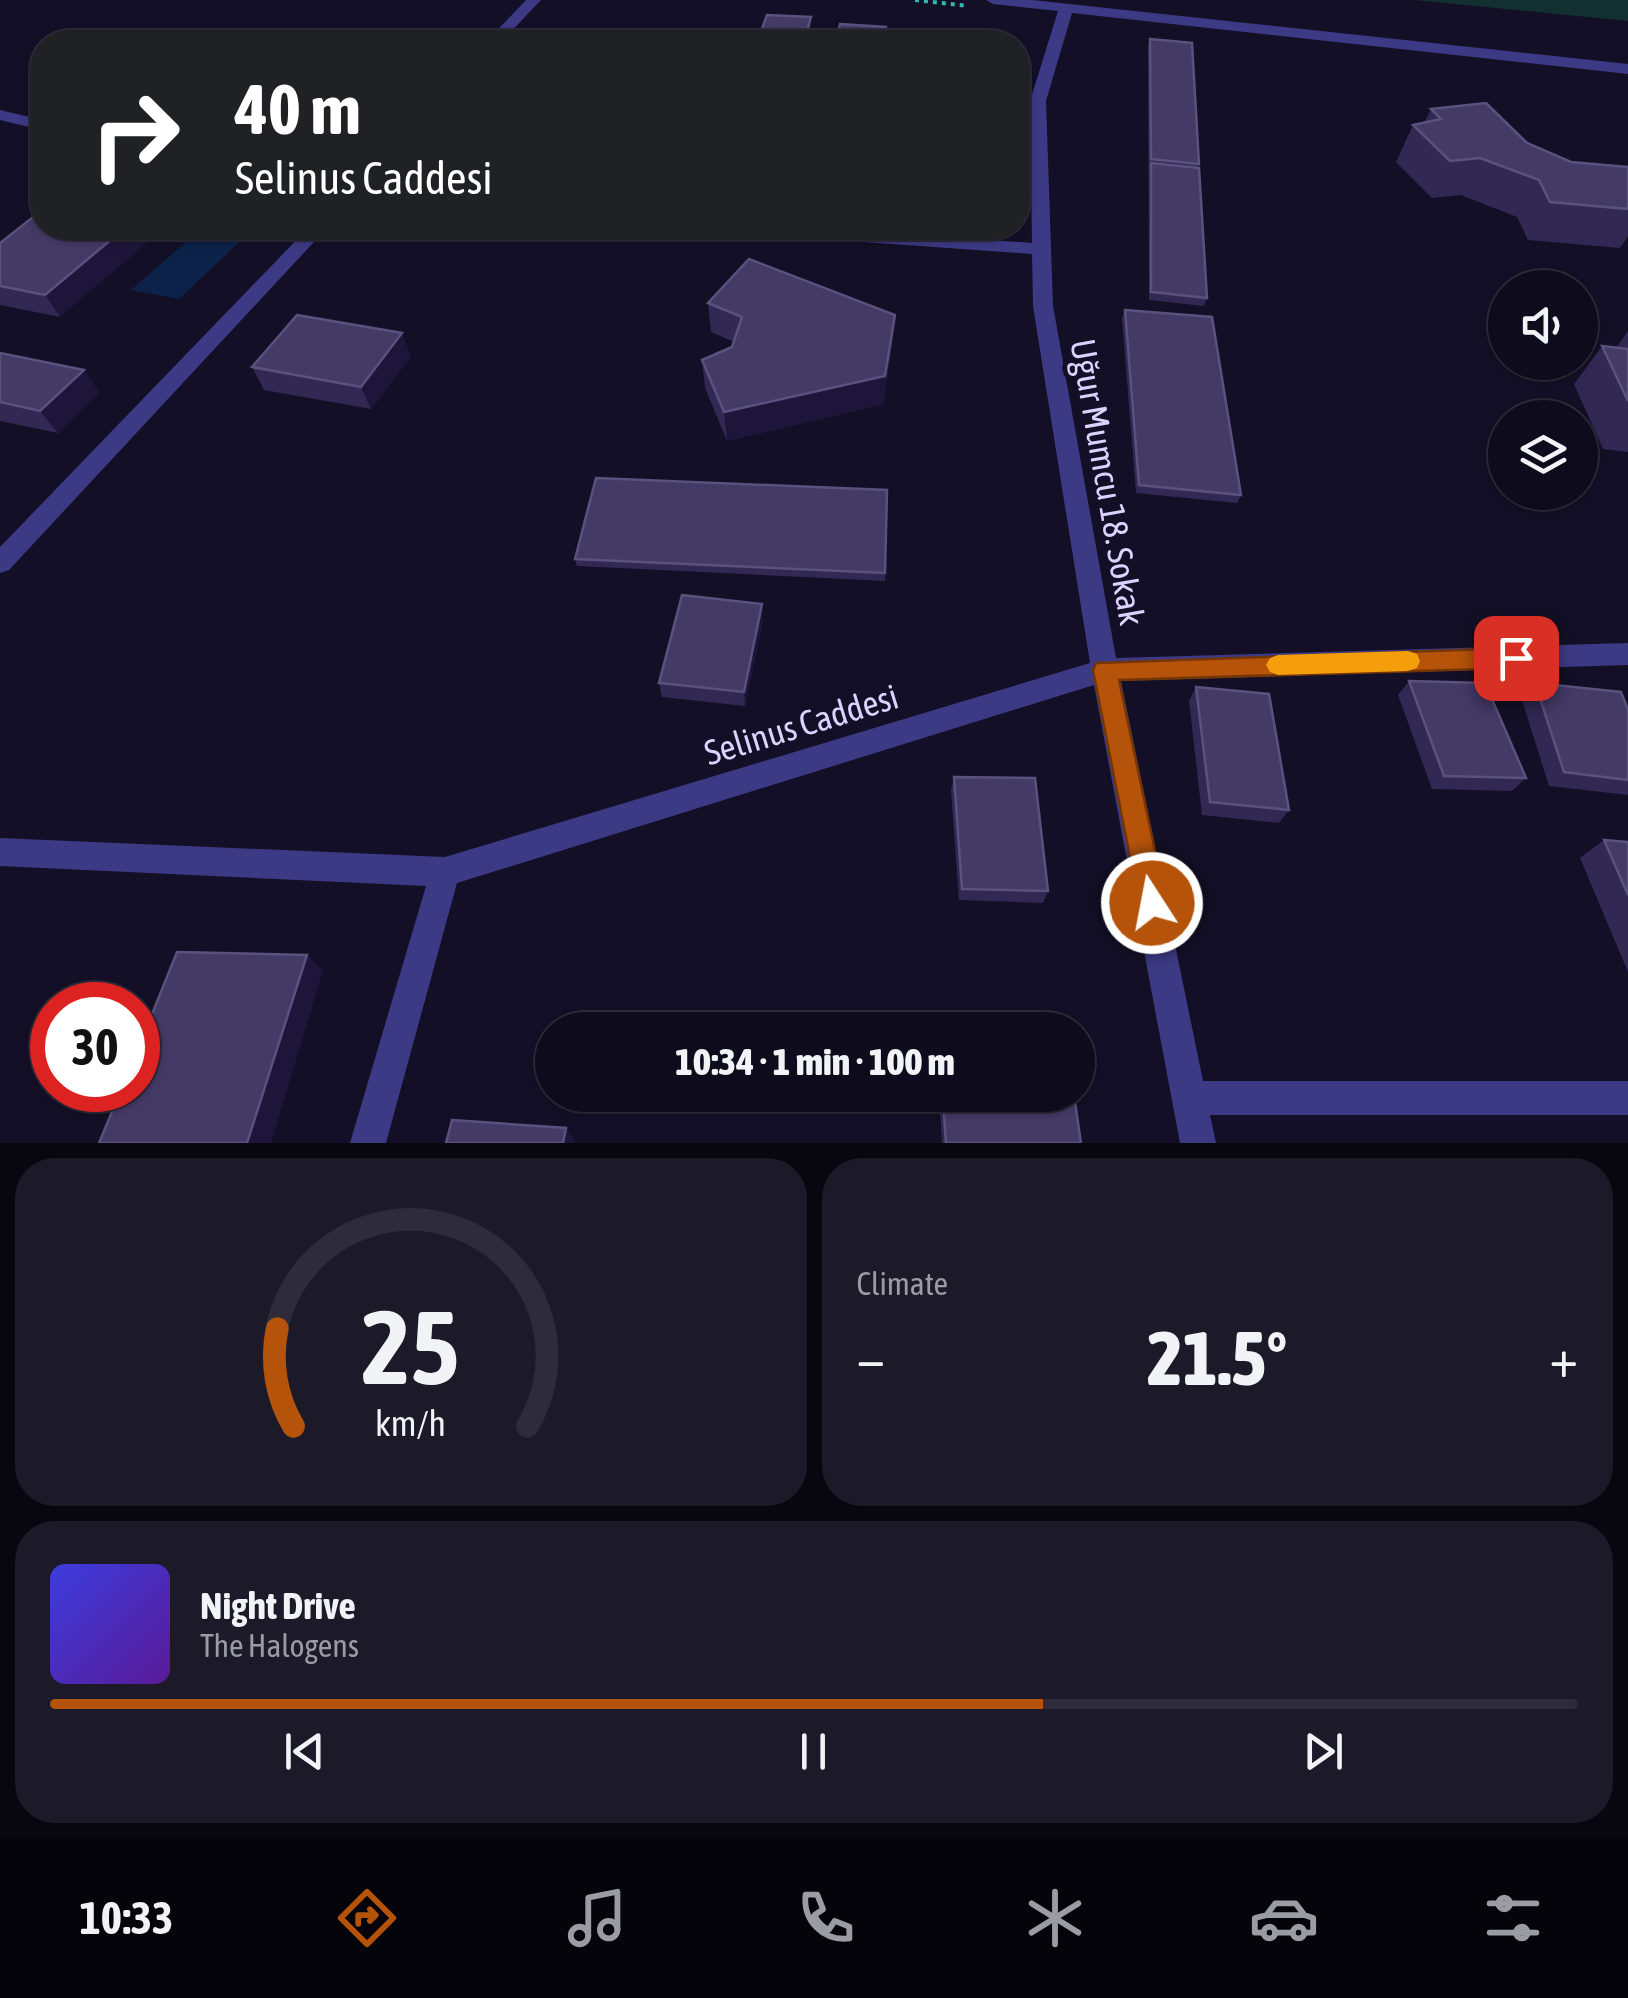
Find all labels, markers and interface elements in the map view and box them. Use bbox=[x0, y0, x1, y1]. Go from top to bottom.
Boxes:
text: 40 m bbox=[235, 69, 361, 149]
icon: right bbox=[70, 70, 200, 200]
text: Selinus Caddesi bbox=[235, 152, 493, 204]
map controls bbox=[1488, 270, 1598, 510]
button: sound bbox=[1488, 270, 1598, 380]
street label: Uğur Mumcu 18. Sokak bbox=[1063, 336, 1153, 628]
button: layers bbox=[1488, 400, 1598, 510]
pin bbox=[1474, 616, 1559, 701]
icon: arrive bbox=[1489, 631, 1544, 686]
street label: Selinus Caddesi bbox=[699, 676, 903, 772]
position arrow bbox=[1100, 851, 1204, 955]
speed limit sign: 30 bbox=[30, 982, 160, 1112]
text: 10:34 · 1 min · 100 m bbox=[675, 1040, 955, 1083]
text: Climate bbox=[857, 1265, 948, 1302]
text: 25 bbox=[362, 1287, 460, 1406]
text: 21.5° bbox=[1147, 1315, 1287, 1401]
text: − bbox=[857, 1326, 885, 1389]
text: + bbox=[1549, 1326, 1578, 1389]
text: km/h bbox=[375, 1403, 446, 1444]
text: Night Drive bbox=[200, 1584, 356, 1627]
text: The Halogens bbox=[200, 1627, 359, 1664]
icon: previous bbox=[277, 1724, 332, 1779]
icon: pause bbox=[786, 1724, 841, 1779]
icon: next bbox=[1296, 1724, 1351, 1779]
icon: directions bbox=[332, 1883, 402, 1953]
icon: music bbox=[562, 1883, 632, 1953]
icon: phone bbox=[791, 1883, 861, 1953]
icon: climate bbox=[1020, 1883, 1090, 1953]
icon: car bbox=[1249, 1883, 1319, 1953]
icon: filters bbox=[1478, 1883, 1548, 1953]
text: 10:33 bbox=[80, 1892, 173, 1944]

